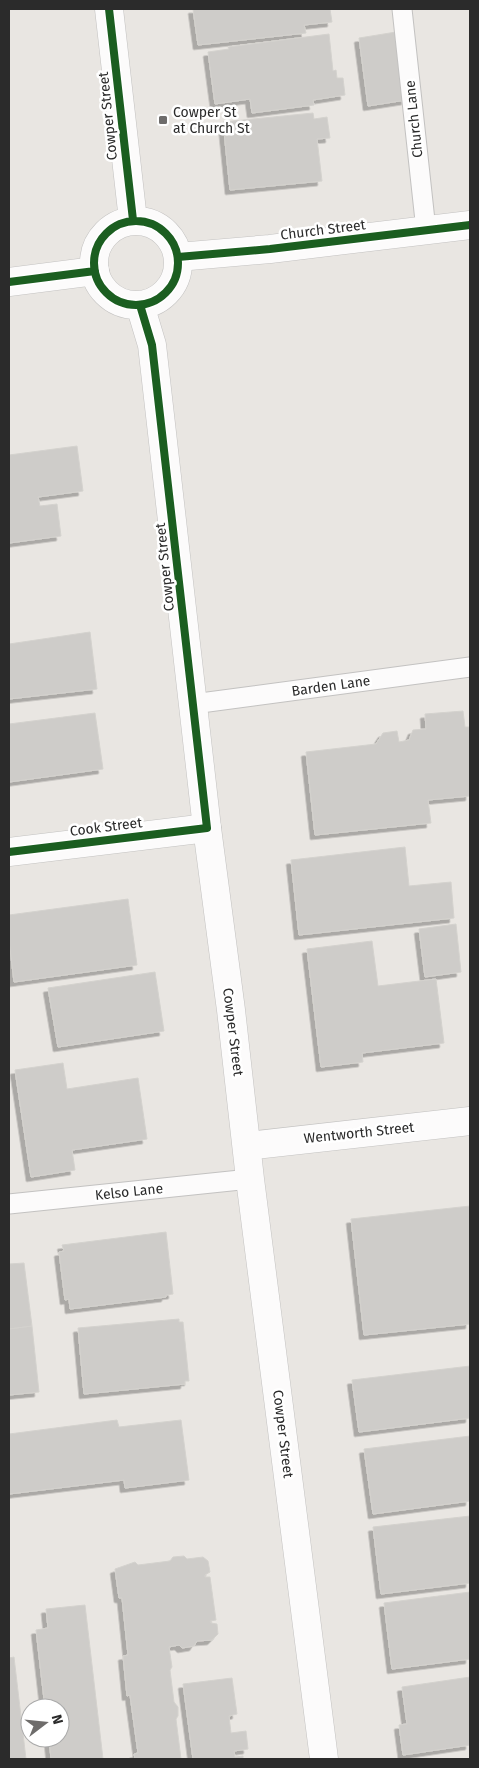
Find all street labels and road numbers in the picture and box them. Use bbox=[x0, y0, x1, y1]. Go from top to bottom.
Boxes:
street label: Cowper Street bbox=[95, 70, 121, 161]
street label: Church Lane bbox=[401, 79, 427, 159]
street label: Church Street bbox=[279, 216, 367, 244]
street label: Cowper Street bbox=[152, 521, 178, 612]
street label: Barden Lane bbox=[291, 672, 371, 700]
street label: Cook Street bbox=[69, 814, 144, 840]
street label: Cowper Street bbox=[219, 987, 247, 1078]
street label: Wentworth Street bbox=[303, 1119, 416, 1147]
street label: Kelso Lane bbox=[94, 1180, 164, 1204]
street label: Cowper Street bbox=[269, 1389, 297, 1480]

